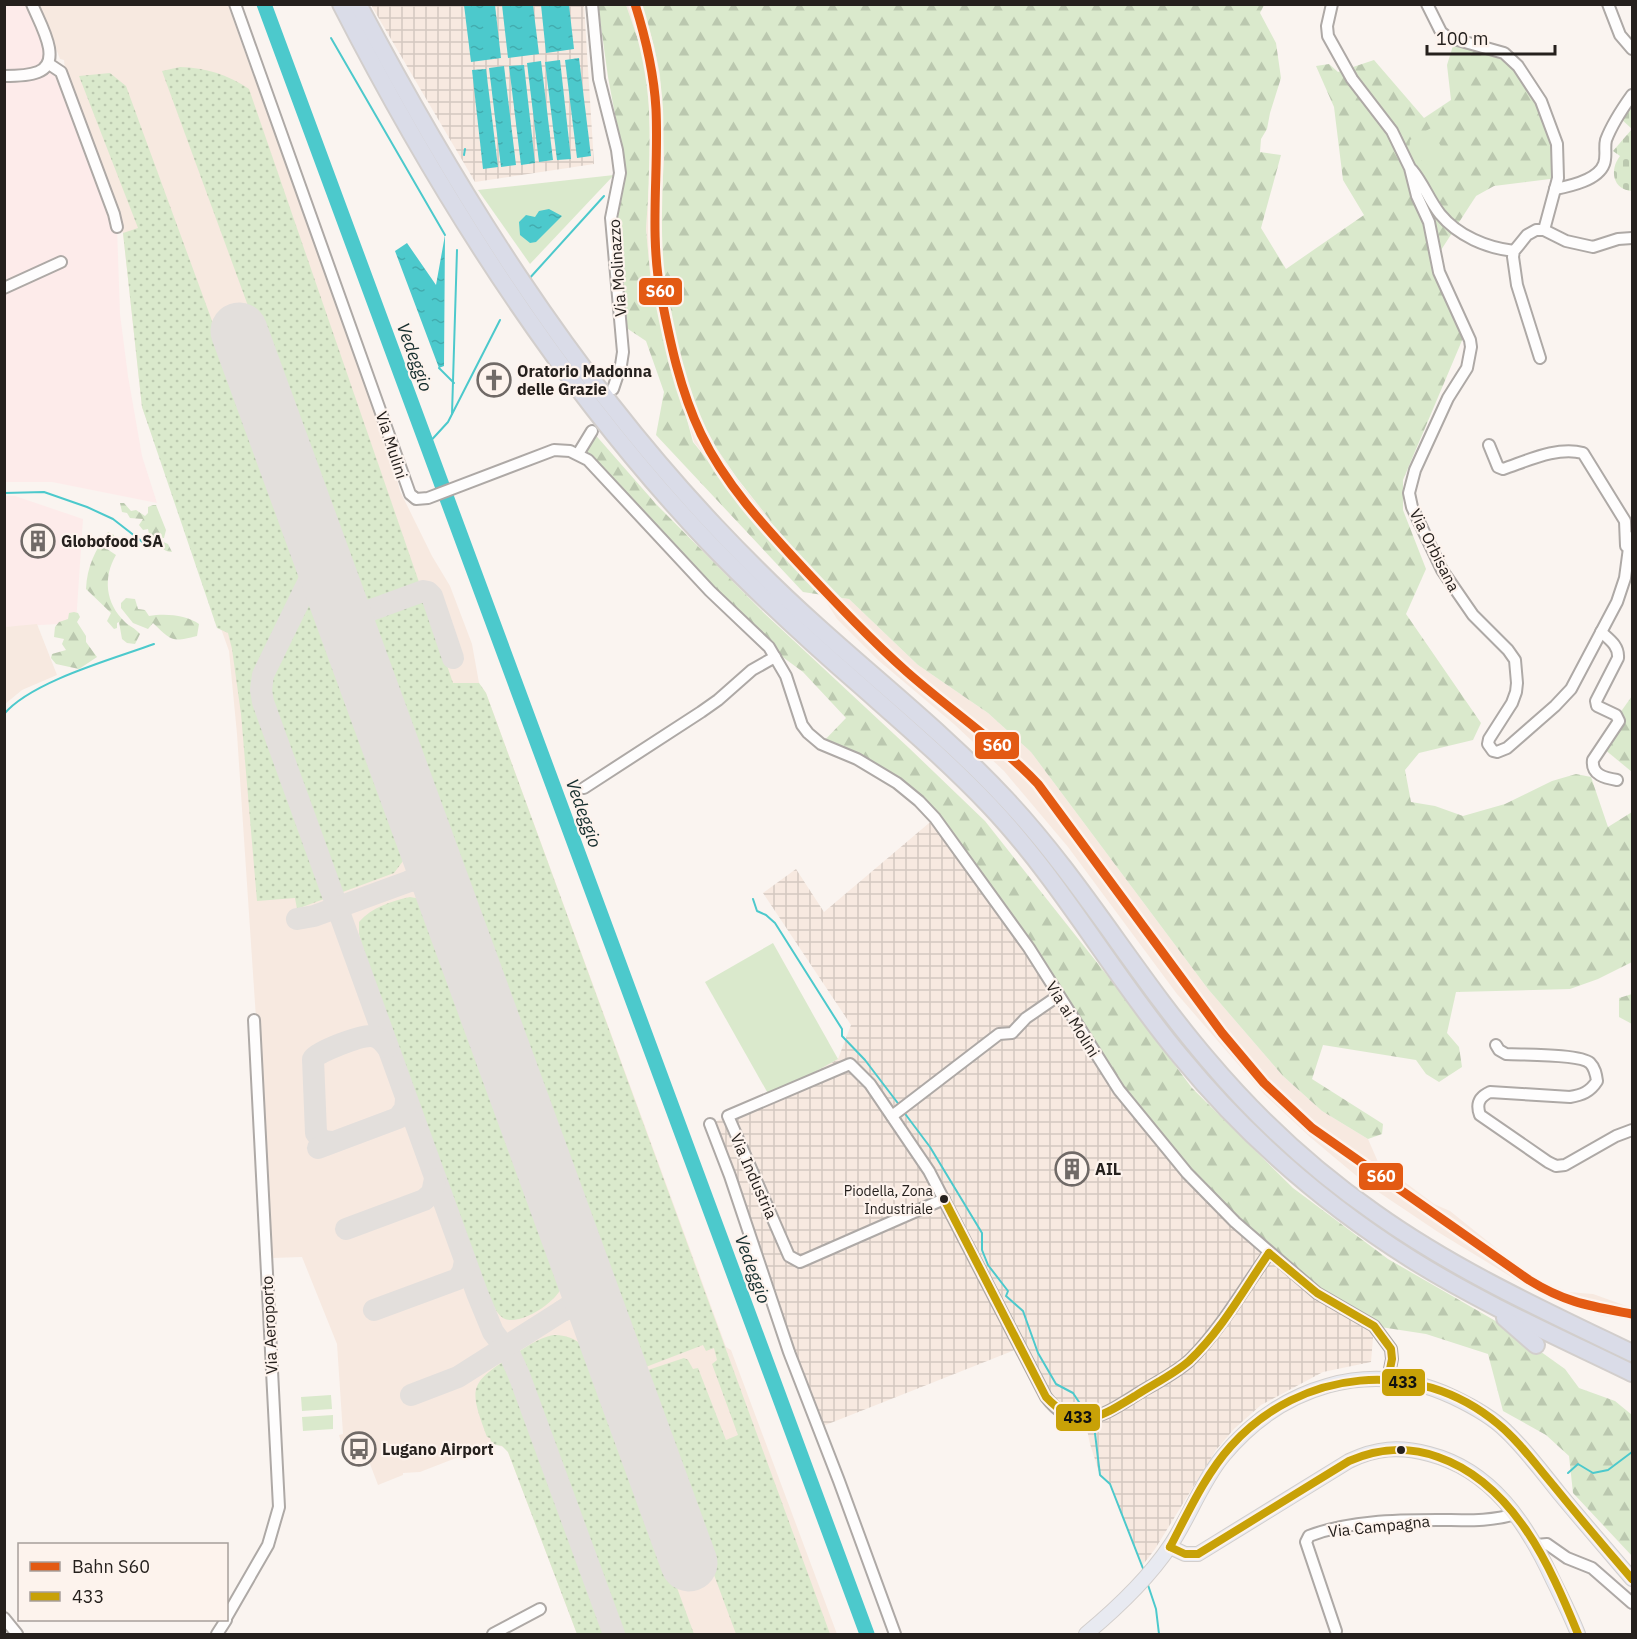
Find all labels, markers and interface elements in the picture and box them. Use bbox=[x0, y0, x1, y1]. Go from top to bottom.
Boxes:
scale bar bbox=[1427, 18, 1554, 56]
text: 100 m bbox=[1436, 27, 1488, 50]
street label: Via Molinazzo bbox=[604, 219, 630, 317]
line badge: S60 bbox=[638, 277, 683, 306]
text: S60 bbox=[645, 281, 675, 301]
water label: Vedeggio bbox=[392, 319, 438, 395]
place label: Oratorio Madonna delle Grazie bbox=[517, 361, 652, 399]
church icon: Oratorio Madonna delle Grazie bbox=[476, 362, 512, 398]
street label: Via Mulini bbox=[372, 409, 412, 481]
street label: Via Orbisana bbox=[1406, 505, 1465, 595]
building icon: Globofood SA bbox=[20, 523, 56, 559]
place label: Globofood SA bbox=[61, 531, 163, 551]
line badge: S60 bbox=[974, 731, 1020, 760]
text: S60 bbox=[982, 735, 1012, 755]
water label: Vedeggio bbox=[561, 775, 607, 851]
street label: Via ai Molini bbox=[1042, 977, 1104, 1061]
street label: Via Industria bbox=[726, 1130, 782, 1222]
building icon: AIL bbox=[1054, 1151, 1090, 1187]
place label: AIL bbox=[1095, 1159, 1121, 1179]
line badge: S60 bbox=[1358, 1162, 1404, 1191]
text: S60 bbox=[1366, 1166, 1396, 1186]
place label: Piodella, Zona Industriale bbox=[844, 1182, 934, 1218]
marker: Piodella, Zona Industriale bbox=[938, 1193, 950, 1205]
water label: Vedeggio bbox=[730, 1231, 776, 1307]
street label: Via Aeroporto bbox=[256, 1275, 282, 1375]
line badge: 433 bbox=[1381, 1368, 1426, 1397]
text: 433 bbox=[1389, 1372, 1417, 1392]
line badge: 433 bbox=[1055, 1403, 1101, 1432]
text: 433 bbox=[1064, 1407, 1092, 1427]
bus stop icon: Lugano Airport bbox=[341, 1431, 377, 1467]
place label: Lugano Airport bbox=[382, 1439, 494, 1459]
unlabelled marker bbox=[1395, 1444, 1407, 1456]
street label: Via Campagna bbox=[1327, 1511, 1431, 1541]
legend bbox=[18, 1543, 228, 1621]
text: Bahn S60 bbox=[72, 1555, 150, 1578]
text: 433 bbox=[72, 1585, 104, 1608]

